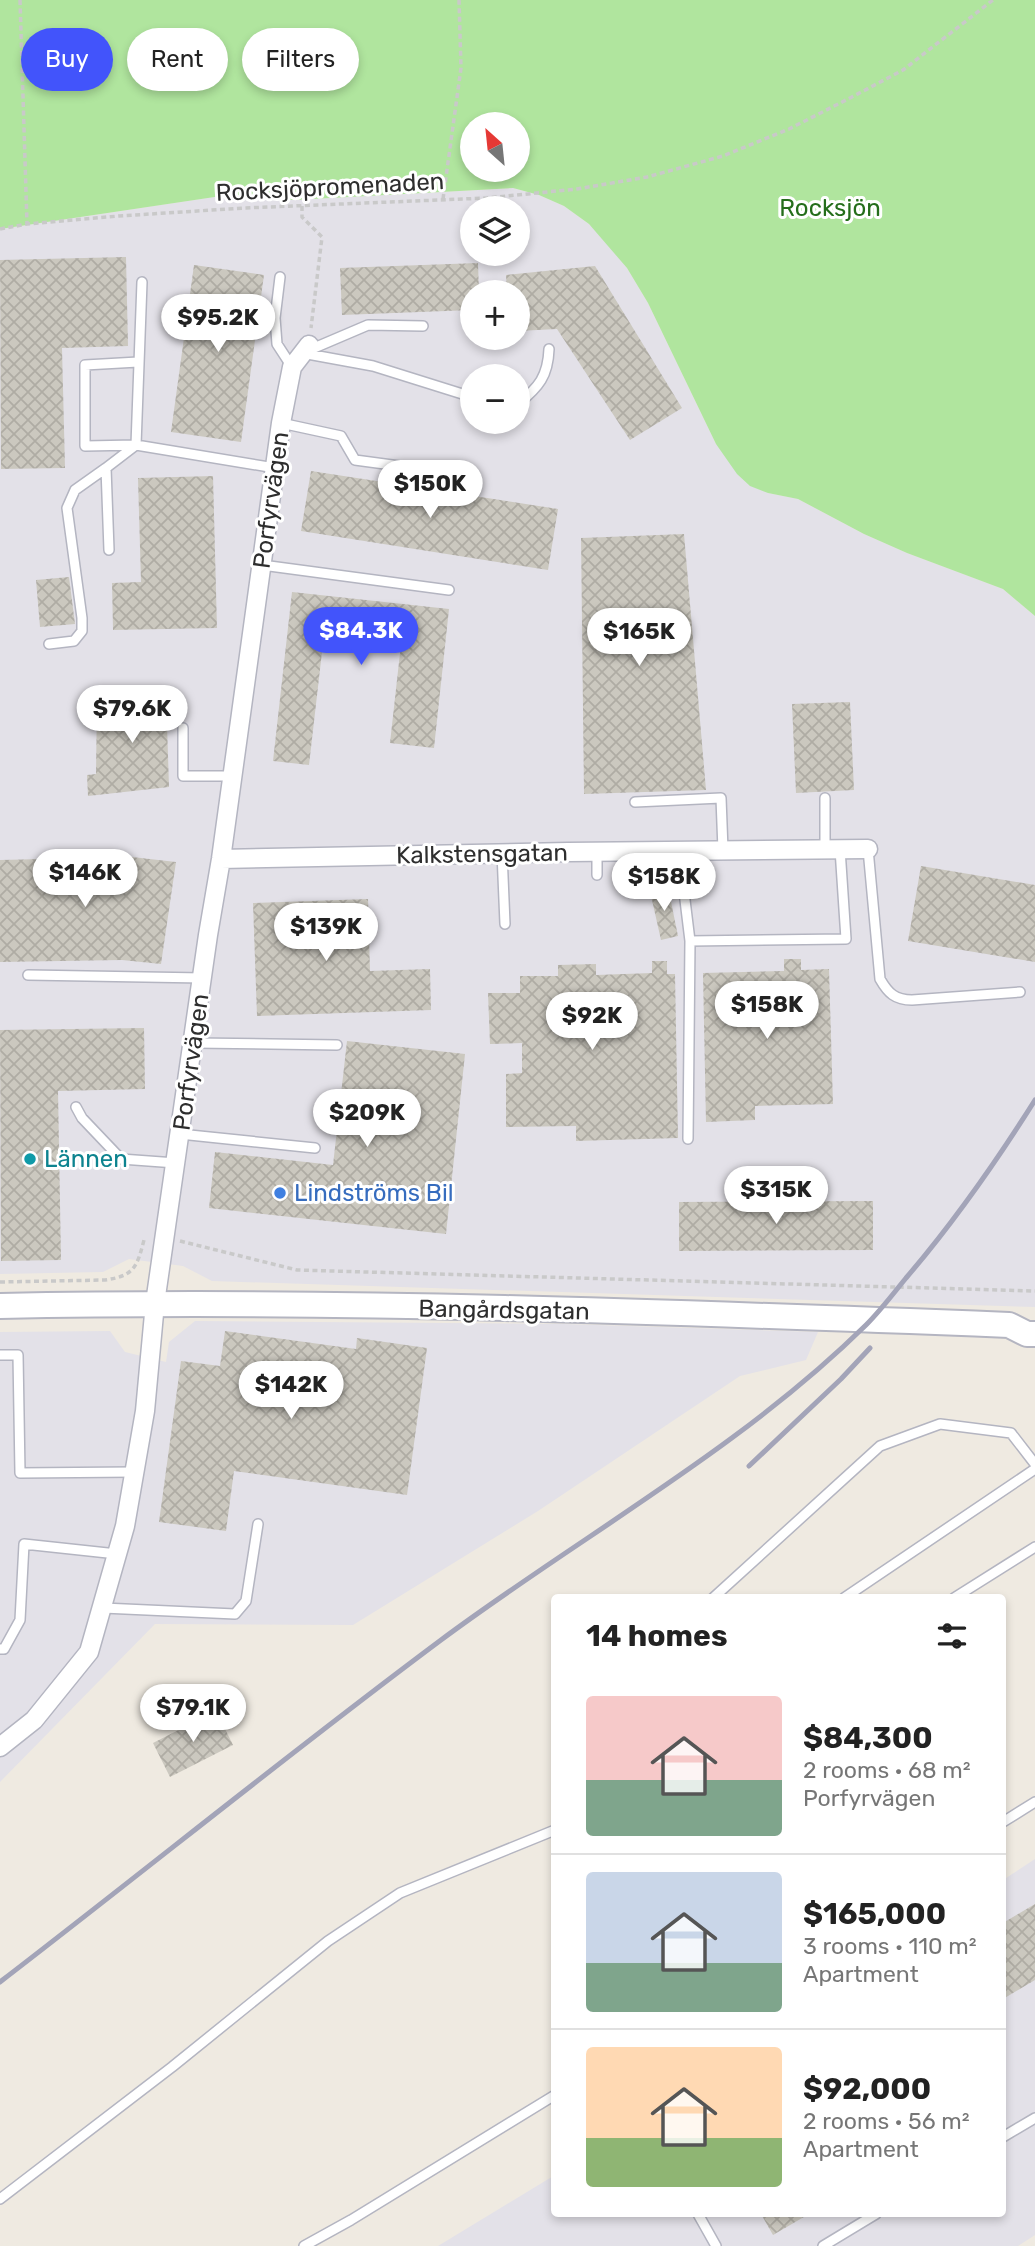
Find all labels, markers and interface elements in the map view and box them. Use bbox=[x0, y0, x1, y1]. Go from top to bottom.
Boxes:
chip: Buy bbox=[21, 28, 113, 91]
chip: Rent bbox=[127, 28, 228, 91]
chip: Filters bbox=[242, 28, 359, 91]
north arrow bbox=[460, 112, 530, 182]
map controls bbox=[460, 112, 530, 434]
street label: Rocksjöpromenaden bbox=[215, 167, 445, 207]
park label: Rocksjön bbox=[779, 194, 881, 222]
button: layers bbox=[460, 196, 530, 266]
button: + bbox=[460, 280, 530, 350]
pin: $95.2K bbox=[161, 294, 275, 354]
text: $95.2K bbox=[177, 303, 259, 331]
button: − bbox=[460, 364, 530, 434]
street label: Porfyrvägen bbox=[248, 430, 294, 570]
pin: $150K bbox=[381, 461, 479, 520]
text: $150K bbox=[394, 469, 466, 497]
pin: $84.3K bbox=[304, 608, 418, 667]
pin: $165K bbox=[590, 608, 688, 668]
text: $84.3K bbox=[319, 616, 403, 644]
text: $165K bbox=[603, 617, 675, 645]
pin: $79.6K bbox=[75, 686, 189, 745]
text: $79.6K bbox=[93, 694, 171, 722]
street label: Kalkstensgatan bbox=[396, 839, 568, 869]
pin: $146K bbox=[36, 850, 134, 909]
pin: $158K bbox=[615, 853, 713, 913]
text: $146K bbox=[49, 858, 121, 886]
text: $158K bbox=[628, 862, 700, 890]
pin: $139K bbox=[277, 904, 375, 963]
text: $139K bbox=[290, 912, 362, 940]
pin: $158K bbox=[718, 982, 816, 1041]
text: $158K bbox=[731, 990, 803, 1018]
street label: Porfyrvägen bbox=[168, 992, 214, 1132]
pin: $92K bbox=[551, 992, 633, 1052]
text: $92K bbox=[562, 1001, 622, 1029]
pin: $209K bbox=[318, 1090, 416, 1149]
text: $209K bbox=[329, 1098, 405, 1126]
place label: Lännen bbox=[44, 1145, 128, 1173]
marker: Lännen bbox=[22, 1151, 38, 1167]
pin: $315K bbox=[727, 1166, 825, 1226]
text: $315K bbox=[740, 1175, 812, 1203]
place label: Lindströms Bil bbox=[294, 1179, 454, 1207]
marker: Lindströms Bil bbox=[272, 1185, 288, 1201]
street label: Bangårdsgatan bbox=[418, 1295, 590, 1325]
pin: $142K bbox=[242, 1362, 340, 1421]
text: $142K bbox=[255, 1370, 327, 1398]
icon: filters bbox=[933, 1617, 971, 1655]
text: 14 homes bbox=[586, 1618, 728, 1654]
pin: $79.1K bbox=[136, 1684, 250, 1744]
text: $79.1K bbox=[156, 1693, 230, 1721]
text: $84,300 bbox=[803, 1720, 933, 1756]
icon: home bbox=[642, 1724, 726, 1808]
text: 2 rooms · 68 m² bbox=[803, 1756, 971, 1784]
text: Porfyrvägen bbox=[803, 1784, 935, 1812]
text: $165,000 bbox=[803, 1896, 946, 1932]
icon: home bbox=[642, 1900, 726, 1984]
text: 3 rooms · 110 m² bbox=[803, 1932, 977, 1960]
text: Apartment bbox=[803, 1960, 919, 1988]
text: $92,000 bbox=[803, 2071, 931, 2107]
icon: home bbox=[642, 2075, 726, 2159]
text: 2 rooms · 56 m² bbox=[803, 2107, 970, 2135]
text: Apartment bbox=[803, 2135, 919, 2163]

